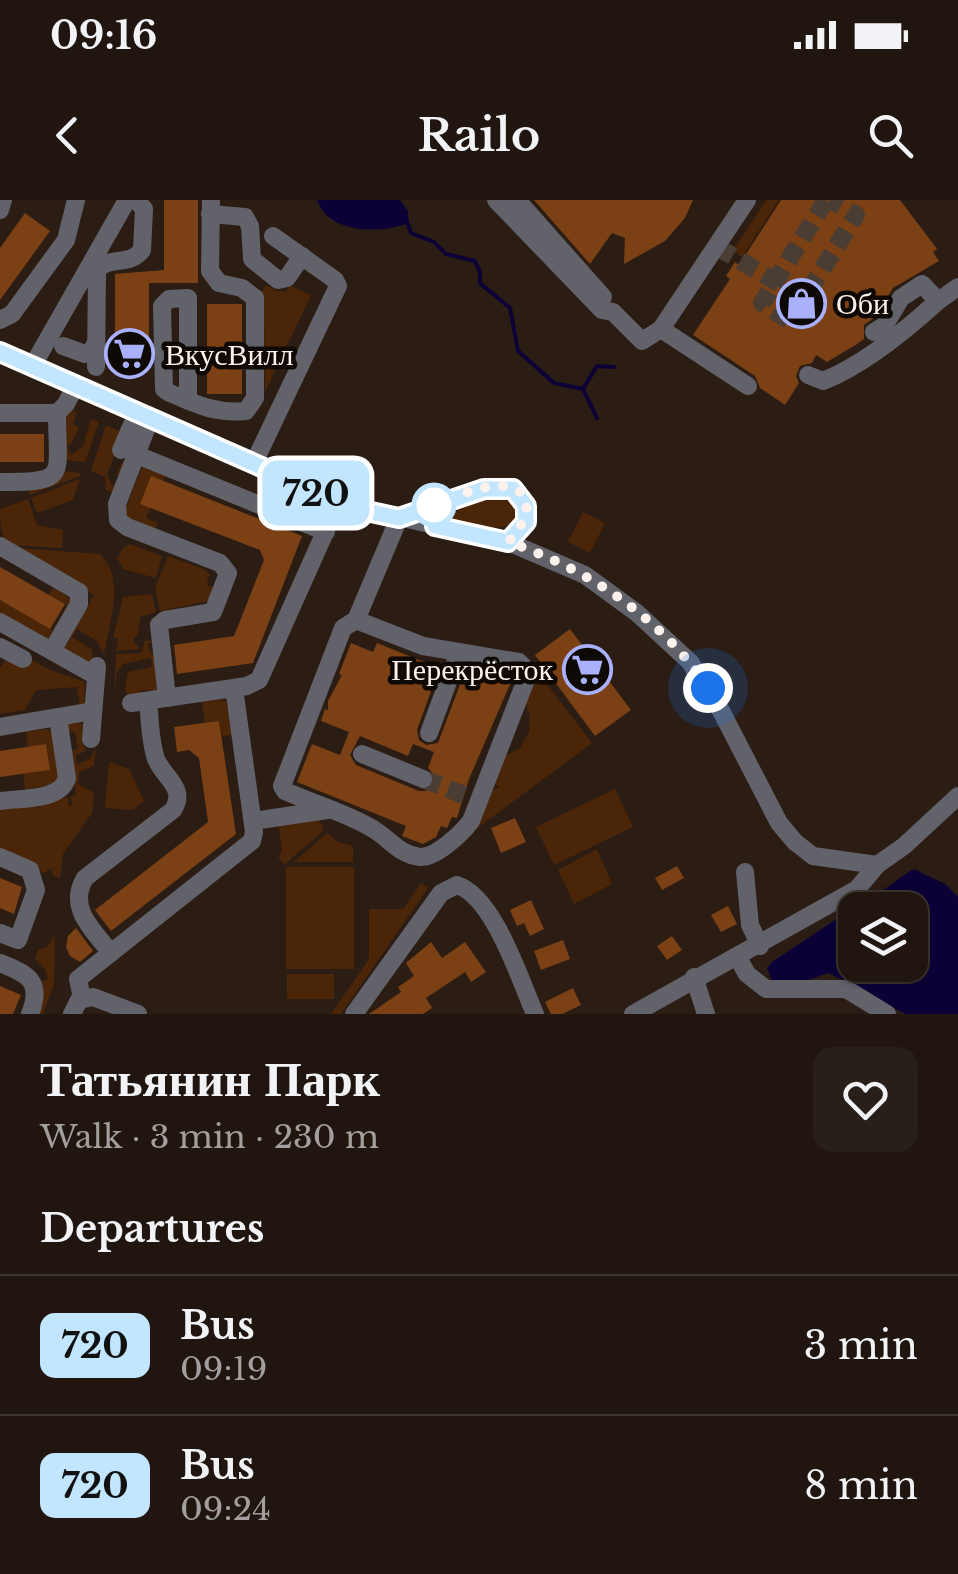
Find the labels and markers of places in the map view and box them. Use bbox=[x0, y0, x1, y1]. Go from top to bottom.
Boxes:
shop icon: Оби bbox=[775, 277, 827, 329]
place label: Оби bbox=[836, 285, 889, 322]
supermarket icon: ВкусВилл bbox=[104, 328, 156, 380]
place label: ВкусВилл bbox=[165, 336, 294, 373]
unlabelled marker bbox=[413, 484, 455, 526]
supermarket icon: Перекрёсток bbox=[562, 643, 614, 695]
place label: Перекрёсток bbox=[391, 651, 553, 688]

